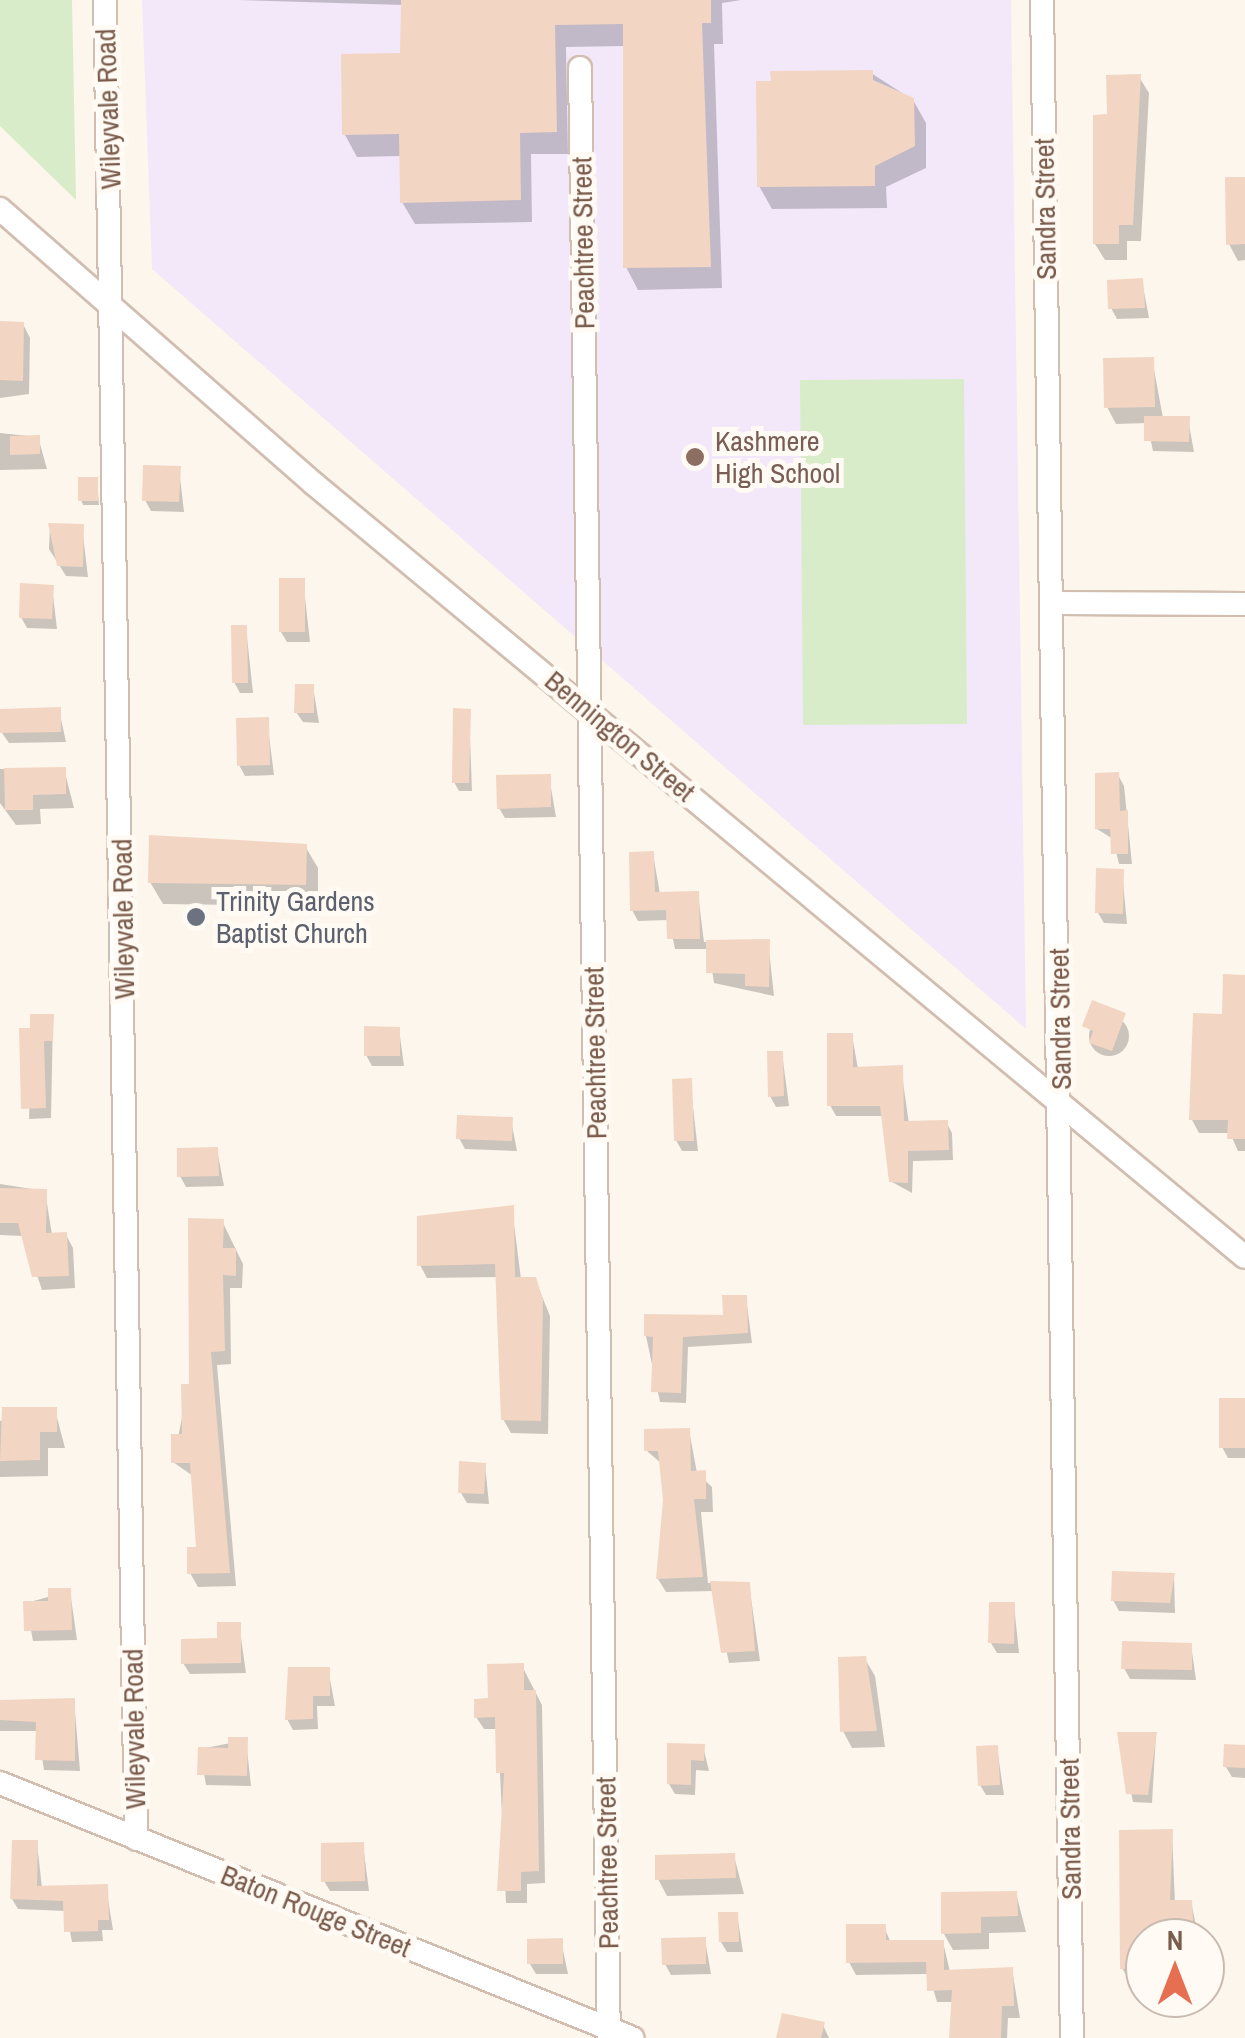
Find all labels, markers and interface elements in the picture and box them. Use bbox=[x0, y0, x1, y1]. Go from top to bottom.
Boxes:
street label: Wileyvale Road bbox=[88, 28, 128, 190]
street label: Sandra Street bbox=[1027, 138, 1063, 280]
street label: Peachtree Street bbox=[565, 157, 601, 329]
place label: Kashmere High School bbox=[715, 424, 840, 490]
marker: Kashmere High School bbox=[684, 446, 706, 468]
street label: Bennington Street bbox=[538, 664, 702, 808]
street label: Wileyvale Road bbox=[105, 838, 141, 1000]
place label: Trinity Gardens Baptist Church bbox=[216, 884, 375, 950]
marker: Trinity Gardens Baptist Church bbox=[185, 906, 207, 928]
street label: Sandra Street bbox=[1042, 948, 1078, 1090]
street label: Peachtree Street bbox=[577, 967, 613, 1139]
street label: Wileyvale Road bbox=[116, 1648, 152, 1810]
street label: Sandra Street bbox=[1052, 1758, 1088, 1900]
street label: Peachtree Street bbox=[589, 1777, 625, 1949]
street label: Baton Rouge Street bbox=[216, 1858, 416, 1964]
north arrow bbox=[1125, 1918, 1225, 2018]
text: N bbox=[1167, 1921, 1183, 1959]

